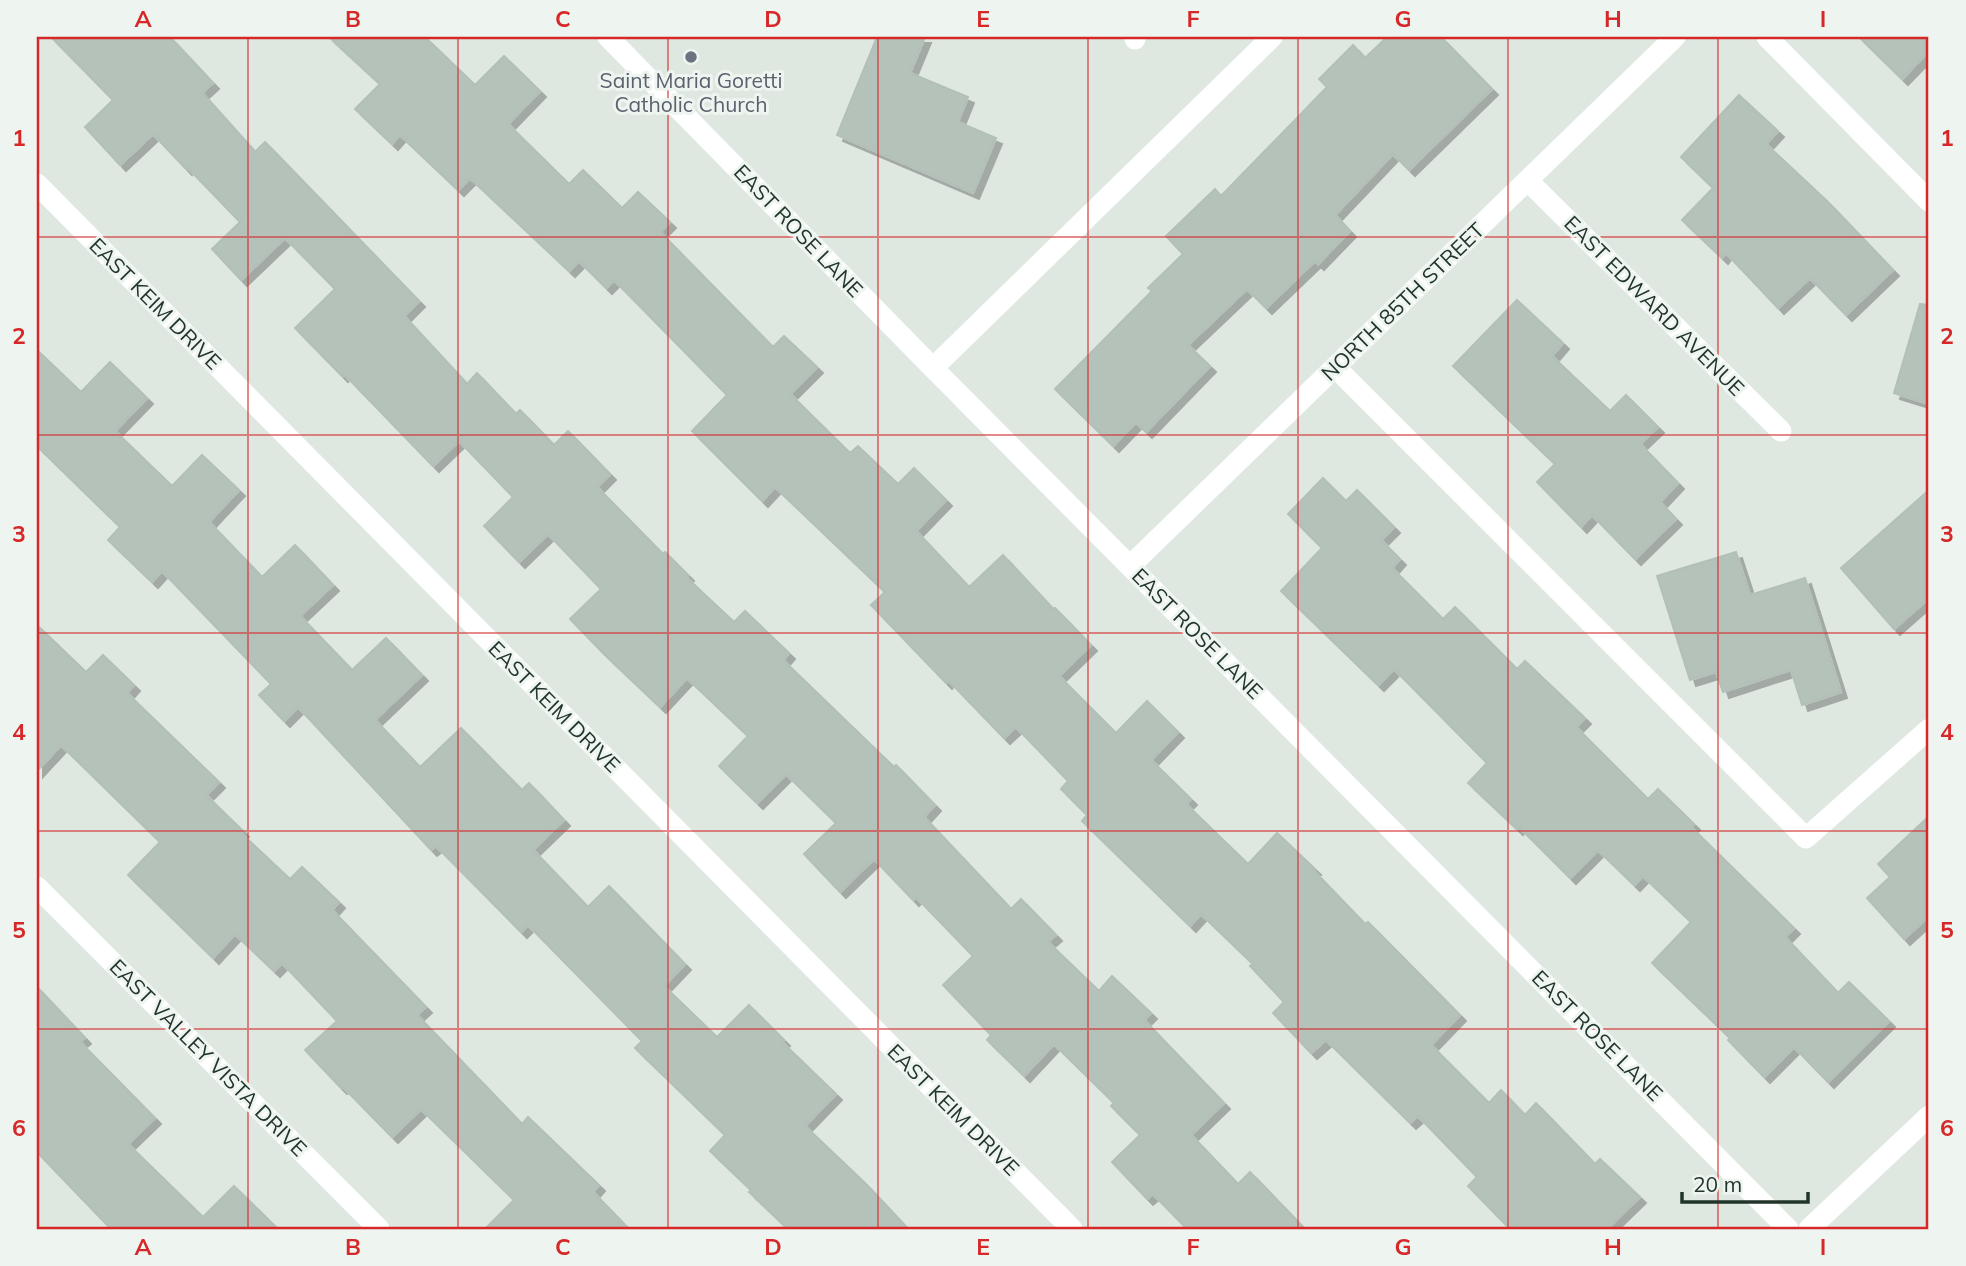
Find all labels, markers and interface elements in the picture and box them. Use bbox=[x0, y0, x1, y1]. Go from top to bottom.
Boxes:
text: A bbox=[134, 4, 152, 33]
text: B bbox=[345, 4, 361, 33]
text: C bbox=[555, 4, 571, 33]
text: D bbox=[764, 4, 782, 33]
text: E bbox=[976, 4, 990, 33]
text: F bbox=[1186, 4, 1200, 33]
text: G bbox=[1394, 4, 1412, 33]
text: H bbox=[1604, 4, 1622, 33]
text: I bbox=[1820, 4, 1826, 33]
marker: Saint Maria Goretti Catholic Church bbox=[683, 49, 699, 65]
place label: Saint Maria Goretti Catholic Church bbox=[600, 67, 782, 117]
text: 1 bbox=[12, 123, 26, 152]
text: 1 bbox=[1940, 123, 1954, 152]
street label: EAST ROSE LANE bbox=[729, 159, 869, 302]
street label: EAST EDWARD AVENUE bbox=[1559, 210, 1750, 401]
street label: NORTH 85TH STREET bbox=[1315, 216, 1490, 386]
street label: EAST KEIM DRIVE bbox=[84, 232, 227, 375]
text: 2 bbox=[12, 321, 26, 350]
text: 2 bbox=[1940, 321, 1954, 350]
text: 3 bbox=[12, 519, 26, 548]
text: 3 bbox=[1940, 519, 1954, 548]
street label: EAST ROSE LANE bbox=[1127, 562, 1269, 704]
street label: EAST KEIM DRIVE bbox=[483, 635, 626, 778]
text: 4 bbox=[12, 717, 26, 746]
text: 4 bbox=[1940, 717, 1954, 746]
text: 5 bbox=[12, 915, 26, 944]
text: 5 bbox=[1940, 915, 1954, 944]
street label: EAST VALLEY VISTA DRIVE bbox=[105, 953, 313, 1161]
street label: EAST ROSE LANE bbox=[1527, 964, 1669, 1106]
street label: EAST KEIM DRIVE bbox=[882, 1038, 1025, 1181]
text: 6 bbox=[12, 1113, 26, 1142]
text: 6 bbox=[1940, 1113, 1954, 1142]
scale bar bbox=[1682, 1161, 1808, 1205]
text: 20 m bbox=[1693, 1171, 1742, 1197]
text: A bbox=[134, 1232, 152, 1261]
text: B bbox=[345, 1232, 361, 1261]
text: C bbox=[555, 1232, 571, 1261]
text: D bbox=[764, 1232, 782, 1261]
text: E bbox=[976, 1232, 990, 1261]
text: F bbox=[1186, 1232, 1200, 1261]
text: G bbox=[1394, 1232, 1412, 1261]
text: H bbox=[1604, 1232, 1622, 1261]
text: I bbox=[1820, 1232, 1826, 1261]

